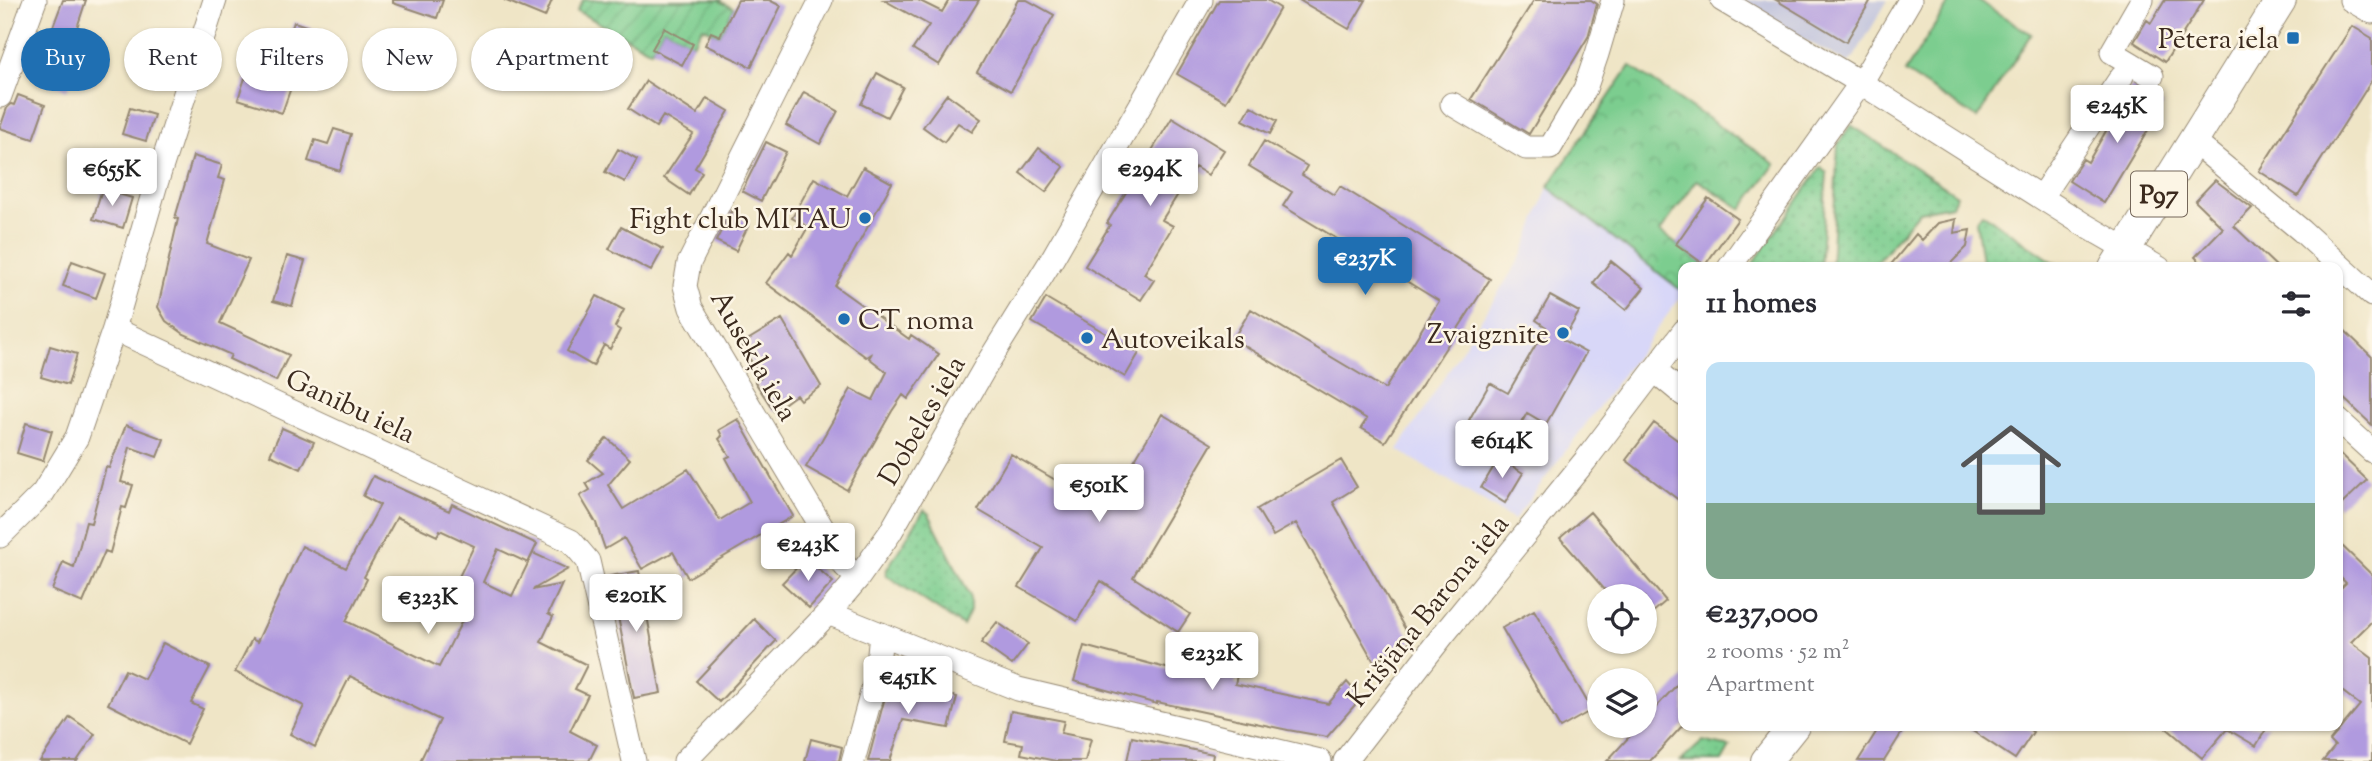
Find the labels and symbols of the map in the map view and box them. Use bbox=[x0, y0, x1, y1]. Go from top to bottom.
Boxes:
place label: Pētera iela bbox=[2158, 21, 2279, 61]
marker: Pētera iela bbox=[2285, 30, 2301, 46]
pin: €245K bbox=[2068, 86, 2166, 145]
pin: €655K bbox=[63, 148, 161, 208]
pin: €294K bbox=[1101, 148, 1199, 208]
road number: P97 bbox=[2131, 172, 2187, 216]
place label: Fight club MITAU bbox=[630, 201, 851, 241]
marker: Fight club MITAU bbox=[857, 210, 873, 226]
pin: €237K bbox=[1316, 238, 1414, 297]
street label: Ausekļa iela bbox=[699, 284, 806, 429]
place label: CT noma bbox=[858, 302, 974, 342]
marker: CT noma bbox=[836, 311, 852, 327]
place label: Zvaigznīte bbox=[1427, 316, 1549, 356]
place label: Autoveikals bbox=[1101, 321, 1245, 361]
marker: Zvaigznīte bbox=[1555, 325, 1571, 341]
marker: Autoveikals bbox=[1079, 330, 1095, 346]
street label: Dobeles iela bbox=[870, 349, 977, 494]
street label: Ganību iela bbox=[278, 360, 421, 455]
pin: €614K bbox=[1453, 420, 1551, 480]
pin: €501K bbox=[1050, 464, 1148, 524]
street label: Krišjāņa Barona iela bbox=[1339, 507, 1520, 717]
pin: €243K bbox=[759, 524, 857, 583]
pin: €201K bbox=[587, 574, 685, 634]
pin: €323K bbox=[379, 576, 477, 636]
pin: €232K bbox=[1163, 632, 1261, 692]
pin: €451K bbox=[859, 656, 957, 716]

